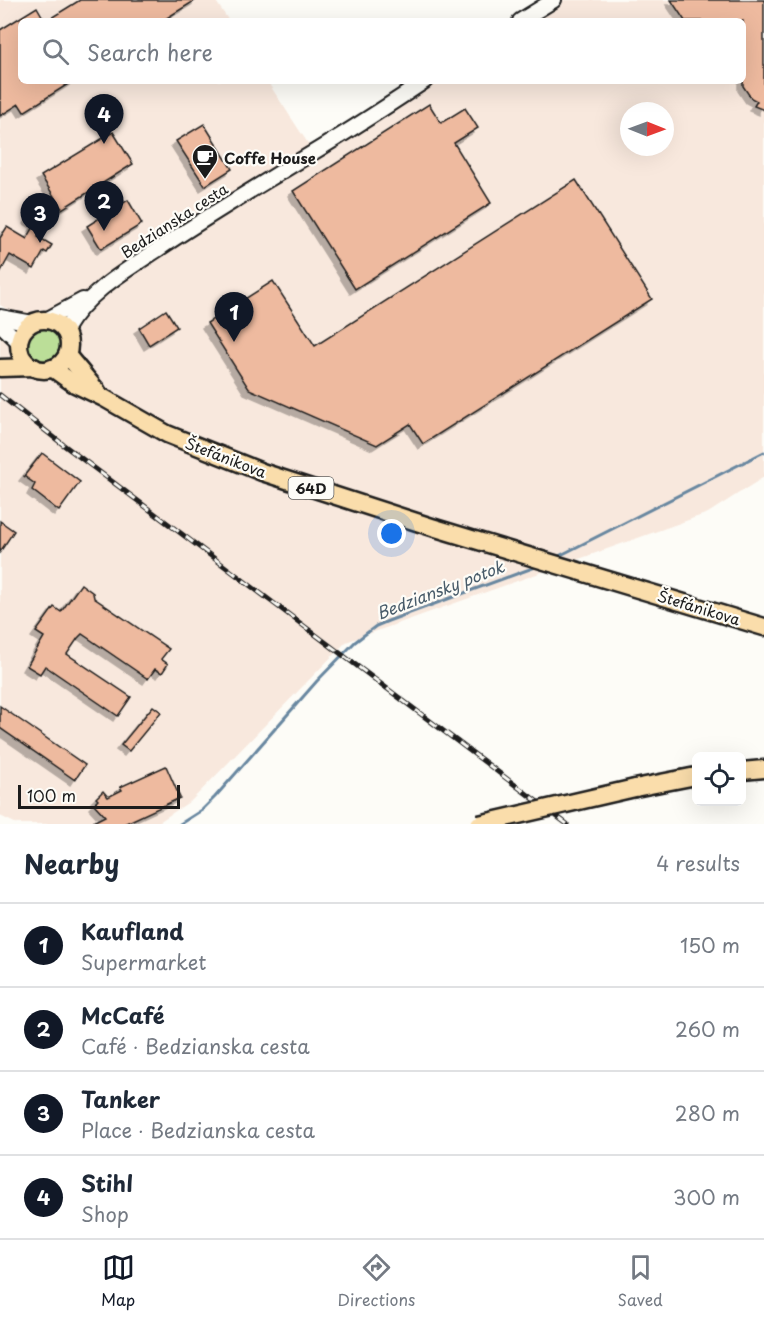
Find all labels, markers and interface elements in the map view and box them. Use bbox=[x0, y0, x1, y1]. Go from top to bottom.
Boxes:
search box bbox=[18, 18, 746, 84]
icon: search bbox=[39, 35, 72, 68]
text: Search here bbox=[87, 35, 213, 68]
pin: 4 bbox=[84, 94, 124, 144]
north arrow bbox=[620, 102, 674, 156]
cafe icon: Coffe House bbox=[190, 142, 220, 180]
place label: Coffe House bbox=[224, 146, 316, 169]
street label: Bedzianska cesta bbox=[116, 176, 233, 263]
pin: 2 bbox=[84, 182, 124, 231]
pin: 3 bbox=[20, 194, 60, 243]
pin: 1 bbox=[214, 292, 254, 342]
street label: Štefánikova bbox=[182, 431, 271, 483]
road number: 64D bbox=[288, 477, 334, 499]
your location bbox=[377, 519, 406, 548]
water label: Bedziansky potok bbox=[373, 553, 508, 624]
street label: Štefánikova bbox=[655, 584, 744, 631]
map controls bbox=[692, 752, 746, 806]
button: locate bbox=[692, 752, 746, 806]
scale bar bbox=[18, 782, 180, 810]
text: 100 m bbox=[27, 783, 76, 807]
text: Nearby bbox=[24, 844, 119, 883]
text: 4 results bbox=[656, 848, 740, 878]
text: Kaufland bbox=[81, 914, 184, 947]
text: 1 bbox=[39, 930, 48, 960]
text: 150 m bbox=[680, 930, 740, 960]
text: Supermarket bbox=[81, 947, 207, 977]
text: McCafé bbox=[81, 998, 165, 1031]
text: 2 bbox=[36, 1014, 51, 1044]
text: 260 m bbox=[675, 1014, 740, 1044]
text: Café · Bedzianska cesta bbox=[81, 1031, 310, 1061]
text: Tanker bbox=[81, 1082, 160, 1115]
text: 3 bbox=[37, 1098, 50, 1128]
text: 280 m bbox=[675, 1098, 740, 1128]
text: Place · Bedzianska cesta bbox=[81, 1115, 315, 1145]
text: Stihl bbox=[81, 1166, 133, 1199]
text: 4 bbox=[37, 1182, 50, 1212]
text: 300 m bbox=[673, 1182, 740, 1212]
text: Shop bbox=[81, 1199, 129, 1229]
tab: Map bbox=[101, 1251, 135, 1311]
tab: Directions bbox=[337, 1251, 415, 1311]
tab: Saved bbox=[617, 1251, 663, 1311]

